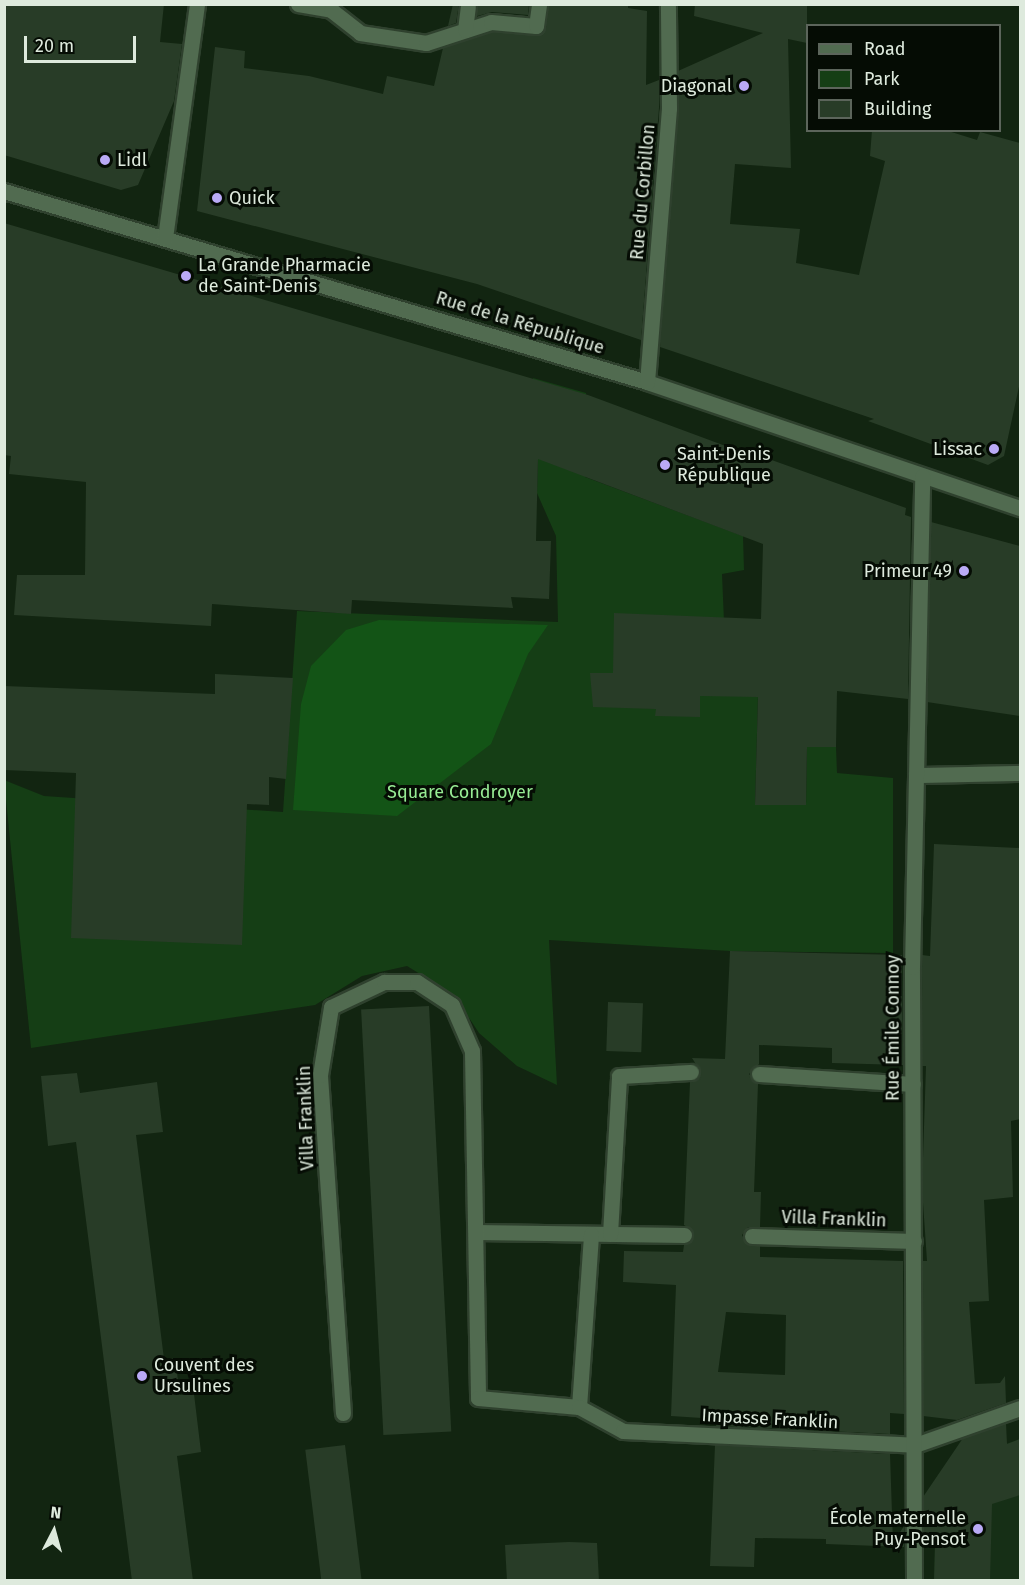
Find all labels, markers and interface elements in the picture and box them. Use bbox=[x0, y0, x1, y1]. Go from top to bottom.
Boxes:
scale bar bbox=[27, 24, 140, 62]
legend bbox=[806, 24, 1001, 132]
text: 20 m bbox=[35, 35, 74, 57]
text: Road bbox=[864, 38, 906, 60]
text: Park bbox=[864, 68, 899, 90]
place label: Diagonal bbox=[661, 75, 732, 97]
marker: Diagonal bbox=[737, 79, 751, 93]
text: Building bbox=[864, 98, 931, 120]
street label: Rue du Corbillon bbox=[626, 123, 660, 261]
place label: Lidl bbox=[117, 149, 147, 171]
marker: Lidl bbox=[98, 153, 112, 167]
place label: Quick bbox=[229, 187, 275, 209]
marker: Quick bbox=[210, 191, 224, 205]
place label: La Grande Pharmacie de Saint-Denis bbox=[198, 255, 371, 298]
marker: La Grande Pharmacie de Saint-Denis bbox=[179, 269, 193, 283]
street label: Rue de la République bbox=[433, 287, 607, 359]
place label: Lissac bbox=[933, 438, 982, 460]
marker: Lissac bbox=[987, 442, 1001, 456]
place label: Saint-Denis République bbox=[677, 444, 771, 486]
marker: Saint-Denis République bbox=[658, 458, 672, 472]
place label: Primeur 49 bbox=[864, 560, 952, 582]
marker: Primeur 49 bbox=[957, 564, 971, 578]
park label: Square Condroyer bbox=[387, 781, 533, 803]
street label: Rue Émile Connoy bbox=[882, 955, 904, 1101]
street label: Villa Franklin bbox=[293, 1065, 319, 1171]
street label: Villa Franklin bbox=[781, 1206, 887, 1232]
place label: Couvent des Ursulines bbox=[154, 1355, 254, 1398]
marker: Couvent des Ursulines bbox=[135, 1369, 149, 1383]
street label: Impasse Franklin bbox=[701, 1405, 839, 1433]
north arrow bbox=[24, 1501, 84, 1561]
text: N bbox=[50, 1503, 62, 1523]
place label: École maternelle Puy-Pensot bbox=[829, 1508, 966, 1550]
marker: École maternelle Puy-Pensot bbox=[971, 1522, 985, 1536]

